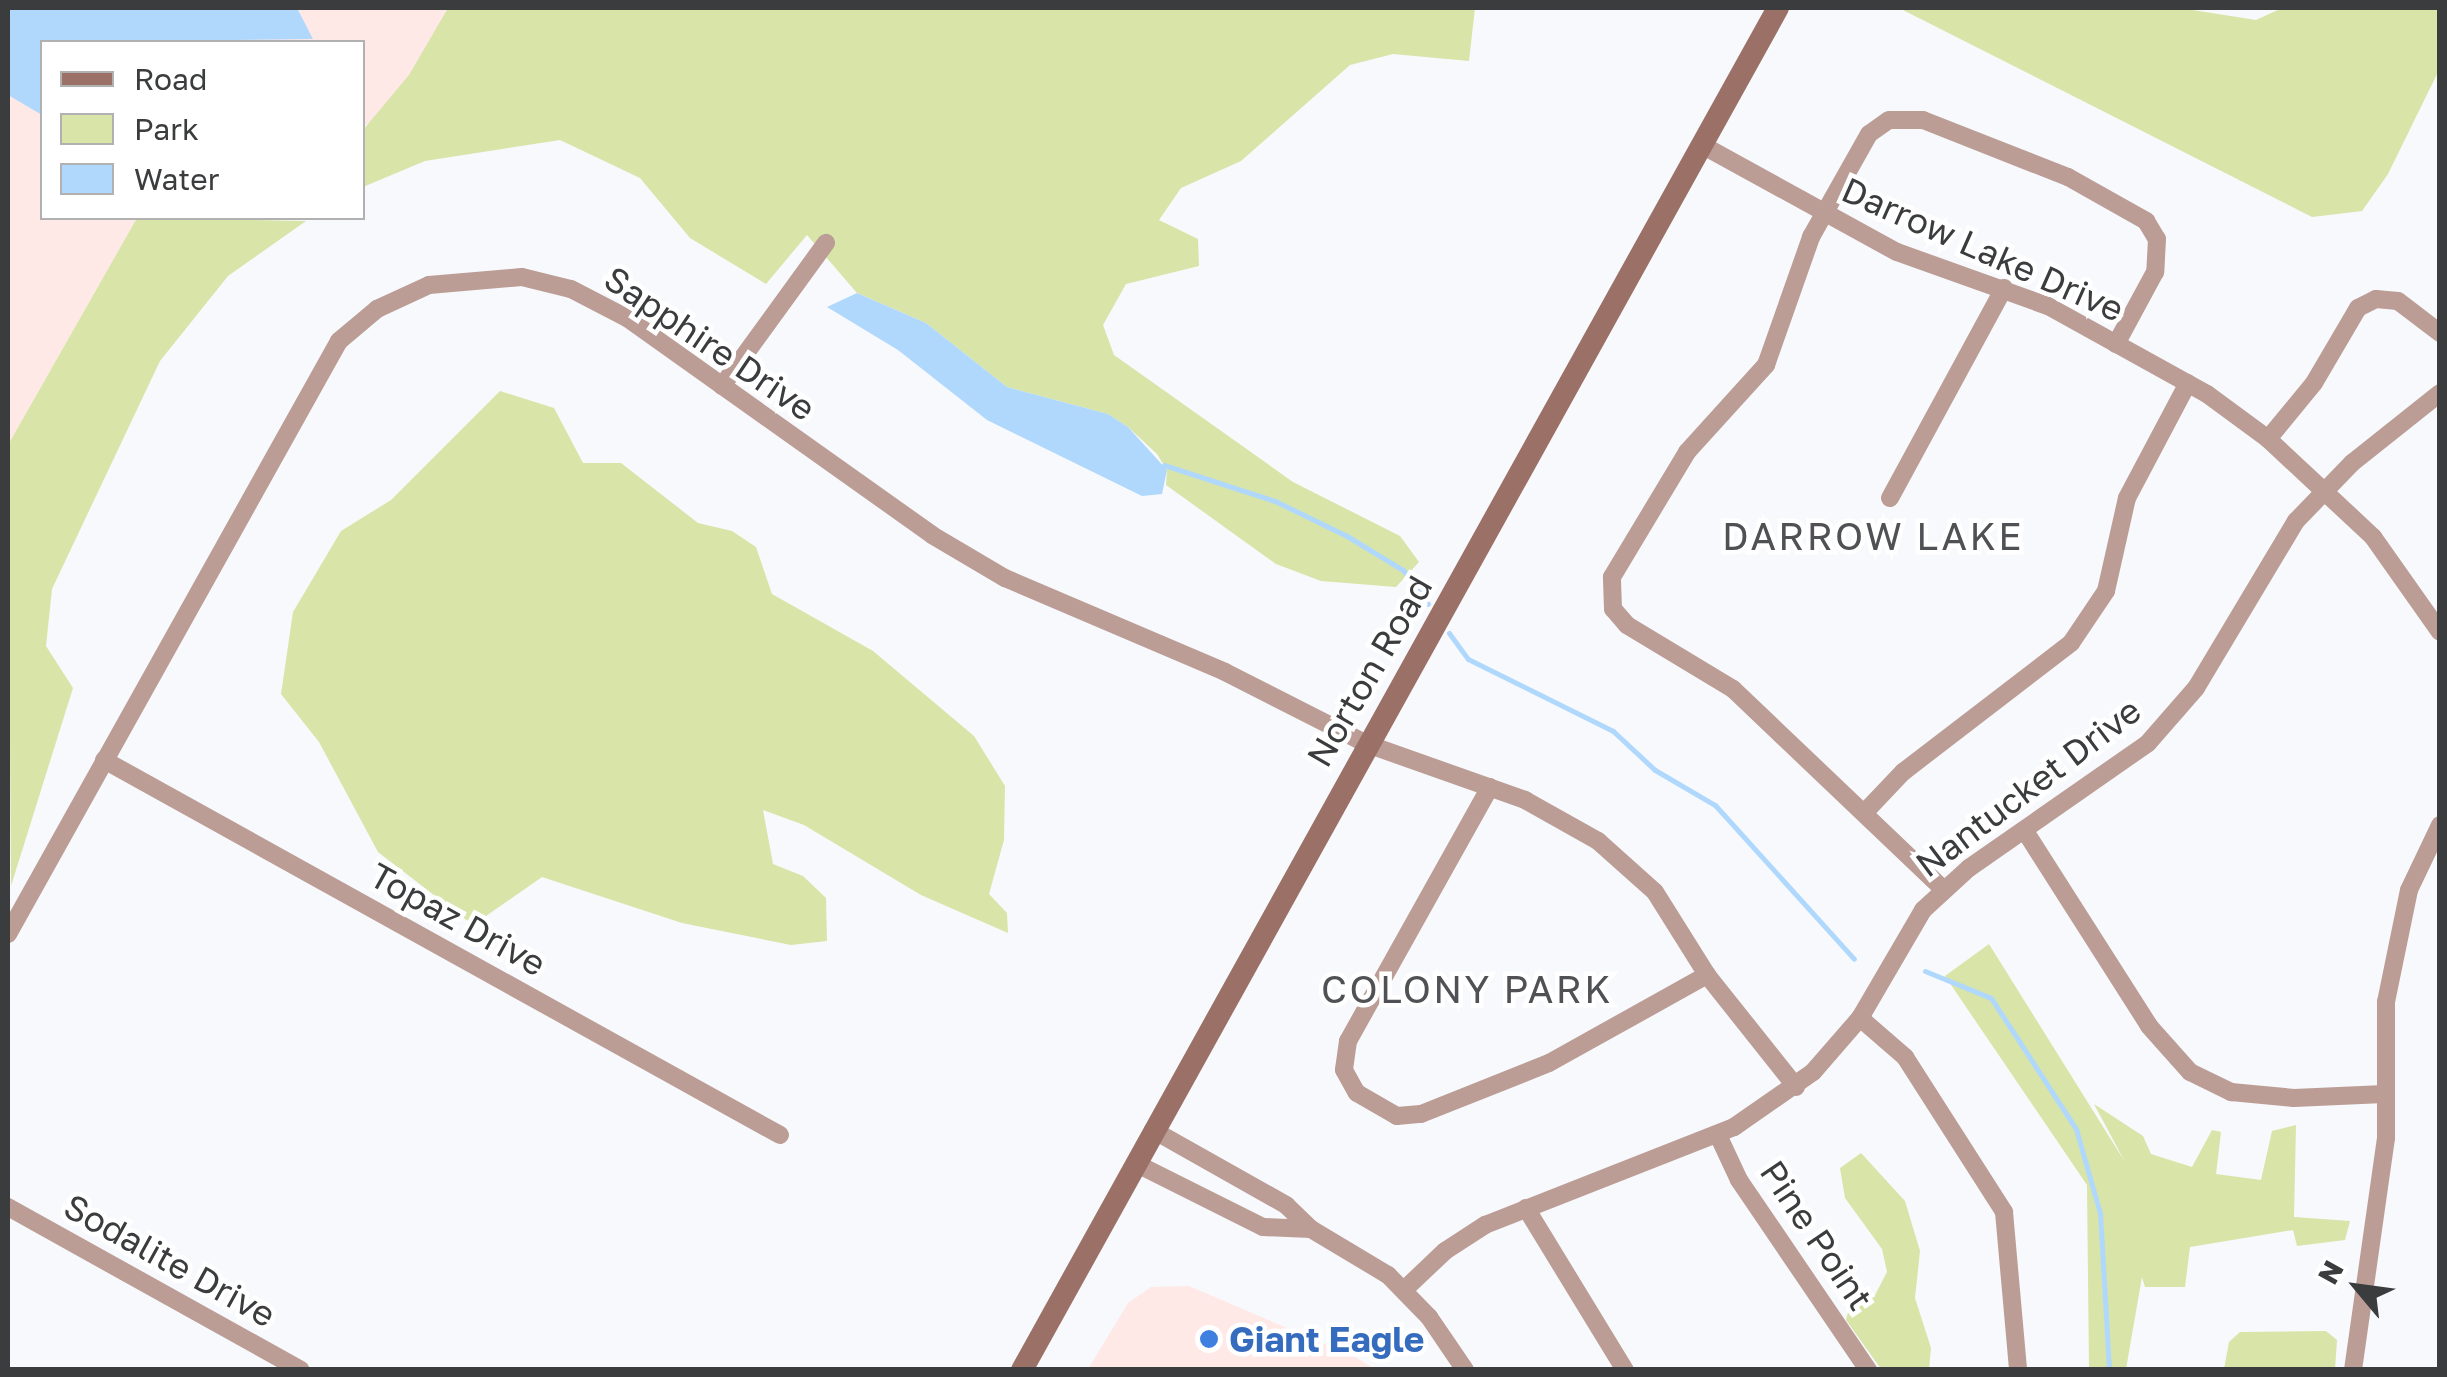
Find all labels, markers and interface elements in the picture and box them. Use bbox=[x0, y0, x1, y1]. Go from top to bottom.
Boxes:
legend bbox=[40, 40, 365, 220]
text: Road bbox=[134, 61, 208, 97]
text: Park bbox=[134, 111, 199, 147]
text: Water bbox=[134, 161, 219, 197]
street label: Darrow Lake Drive bbox=[1836, 168, 2130, 330]
street label: Sapphire Drive bbox=[597, 257, 823, 429]
district label: DARROW LAKE bbox=[1722, 513, 2024, 559]
street label: Norton Road bbox=[1298, 568, 1440, 774]
street label: Nantucket Drive bbox=[1907, 689, 2149, 885]
street label: Topaz Drive bbox=[363, 854, 553, 984]
district label: COLONY PARK bbox=[1321, 966, 1613, 1012]
street label: Pine Point bbox=[1752, 1152, 1882, 1318]
street label: Sodalite Drive bbox=[57, 1185, 283, 1335]
north arrow bbox=[2307, 1237, 2407, 1337]
text: N bbox=[2311, 1255, 2350, 1290]
place label: Giant Eagle bbox=[1229, 1318, 1424, 1360]
marker: Giant Eagle bbox=[1198, 1328, 1220, 1350]

